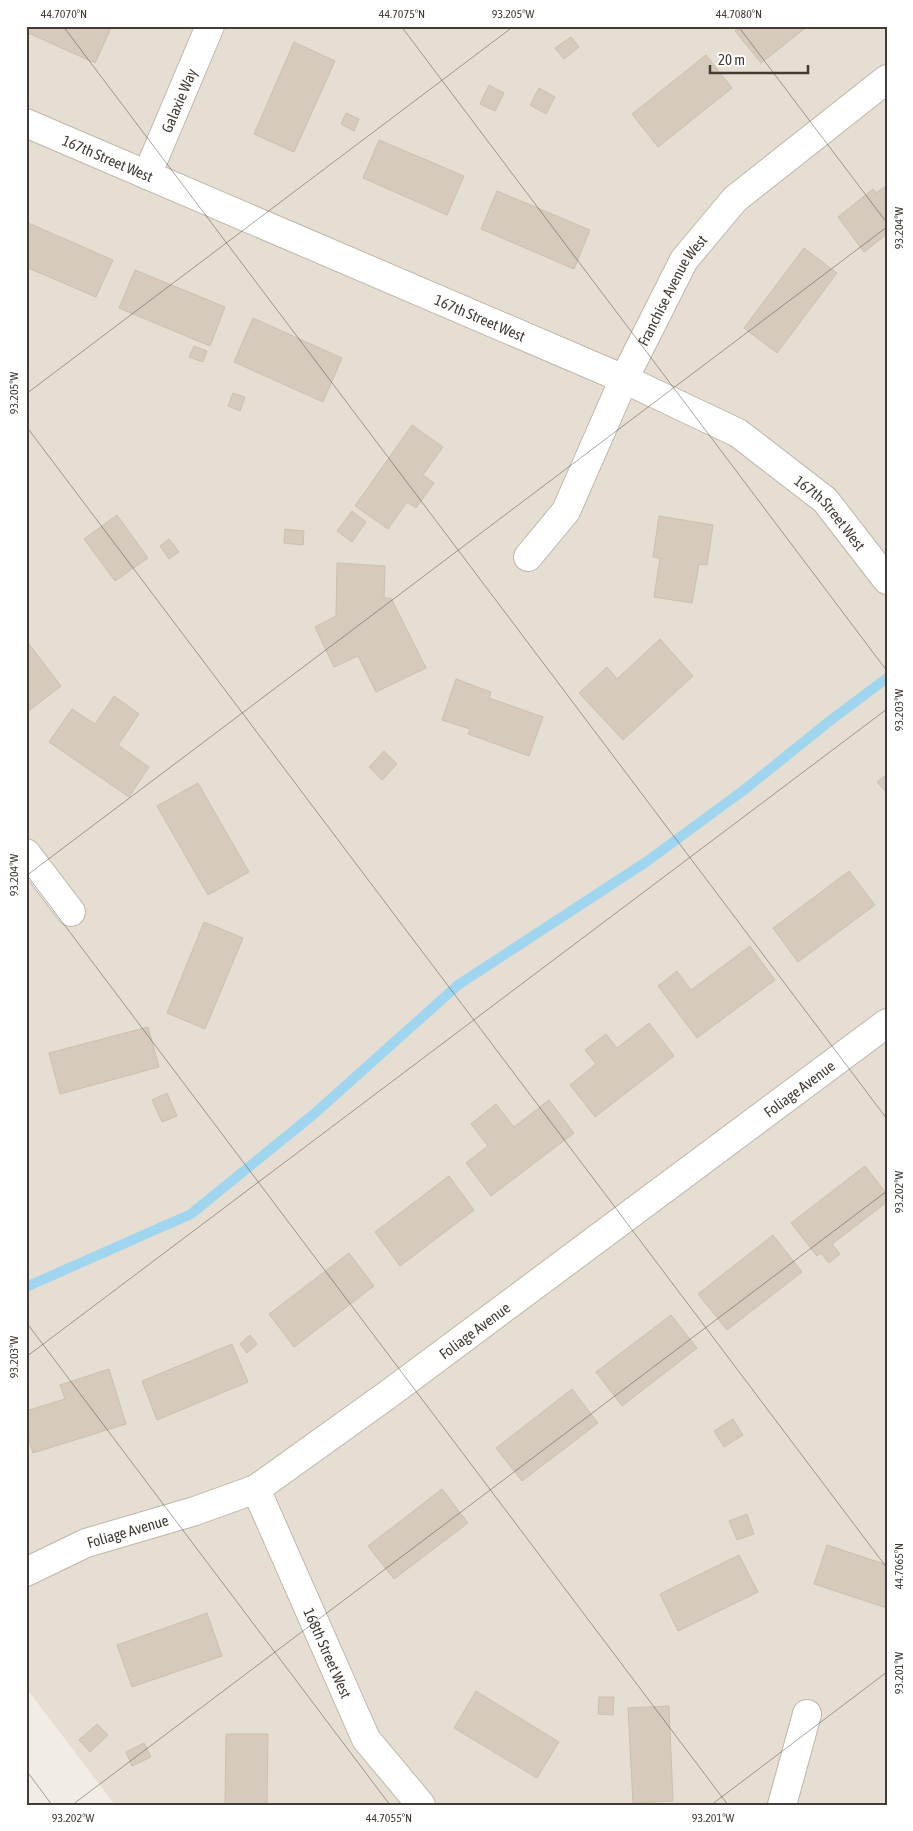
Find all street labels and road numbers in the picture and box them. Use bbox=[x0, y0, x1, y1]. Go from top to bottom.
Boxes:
street label: Galaxie Way bbox=[157, 66, 200, 135]
street label: 167th Street West bbox=[60, 131, 156, 185]
street label: Franchise Avenue West bbox=[634, 231, 710, 348]
street label: 167th Street West bbox=[432, 291, 528, 344]
street label: 167th Street West bbox=[791, 471, 869, 553]
street label: Foliage Avenue bbox=[760, 1056, 838, 1120]
street label: Foliage Avenue bbox=[436, 1298, 513, 1362]
street label: Foliage Avenue bbox=[85, 1511, 170, 1551]
street label: 168th Street West bbox=[301, 1605, 355, 1701]

